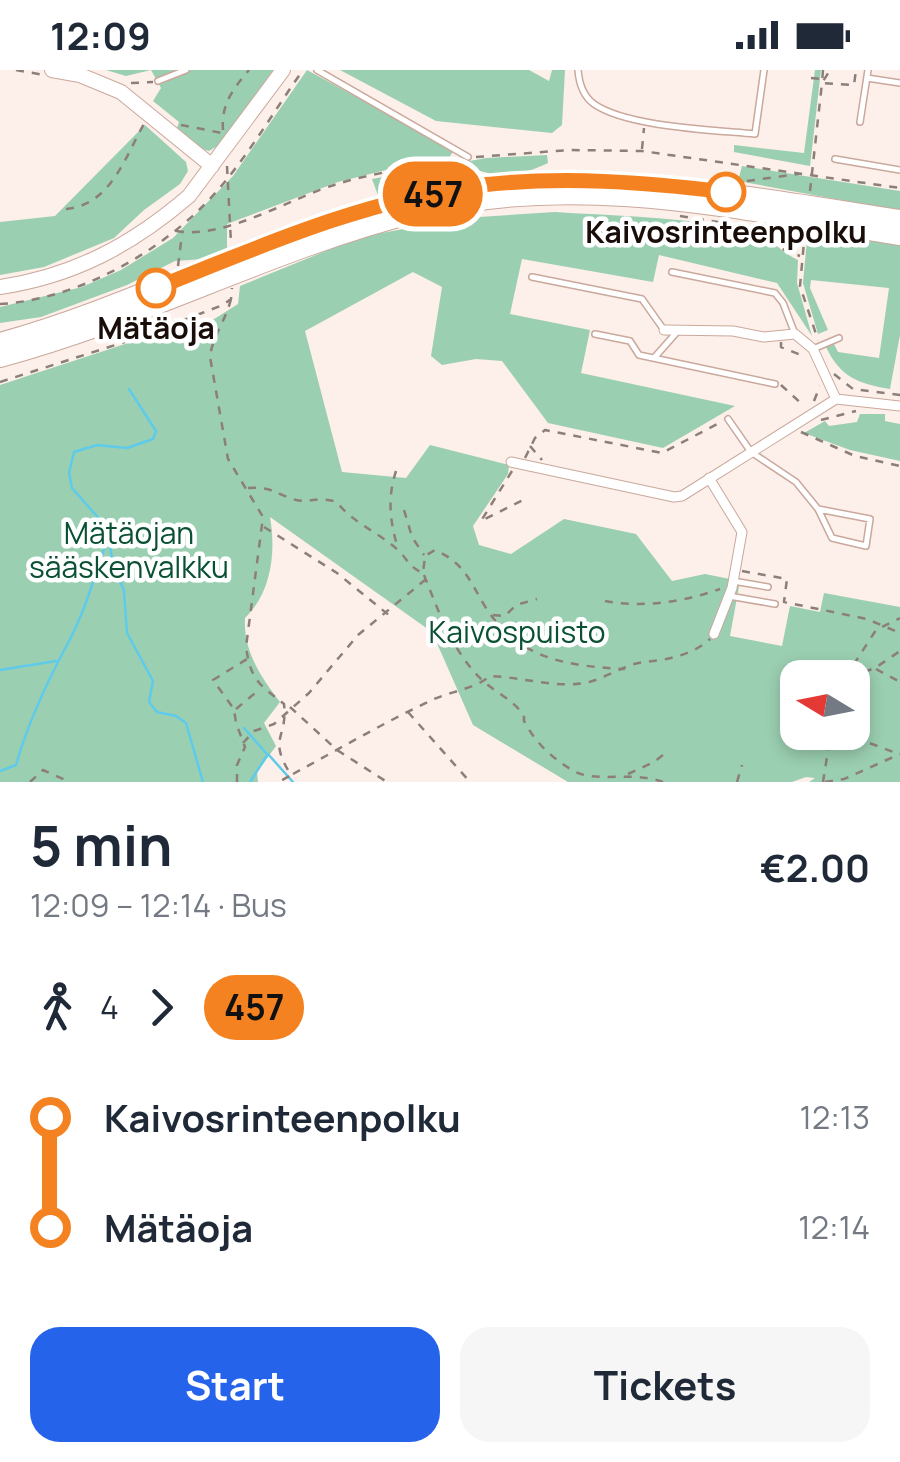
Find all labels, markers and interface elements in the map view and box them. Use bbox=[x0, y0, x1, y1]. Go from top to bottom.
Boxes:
text: 12:09 bbox=[50, 9, 151, 61]
line badge: 457 bbox=[376, 162, 490, 226]
text: 457 bbox=[403, 170, 463, 218]
marker: Kaivosrinteenpolku bbox=[707, 173, 745, 211]
place label: Kaivosrinteenpolku bbox=[585, 211, 867, 252]
marker: Mätäoja bbox=[137, 269, 175, 307]
place label: Mätäoja bbox=[97, 307, 215, 348]
park label: Mätäojan sääskenvalkku bbox=[29, 512, 229, 587]
park label: Kaivospuisto bbox=[429, 611, 605, 652]
north arrow bbox=[780, 660, 870, 750]
map controls bbox=[780, 660, 870, 750]
text: 5 min bbox=[30, 807, 173, 883]
text: €2.00 bbox=[760, 841, 870, 893]
text: 12:09 – 12:14 · Bus bbox=[30, 883, 287, 927]
icon: walk bbox=[30, 980, 85, 1035]
icon: forward bbox=[134, 980, 189, 1035]
text: 457 bbox=[224, 983, 284, 1031]
text: 4 bbox=[100, 985, 119, 1029]
text: Kaivosrinteenpolku bbox=[104, 1091, 461, 1143]
text: 12:13 bbox=[800, 1095, 870, 1139]
text: Mätäoja bbox=[104, 1201, 253, 1253]
text: 12:14 bbox=[798, 1205, 870, 1249]
button: Start bbox=[30, 1327, 440, 1442]
button: Tickets bbox=[460, 1327, 870, 1442]

